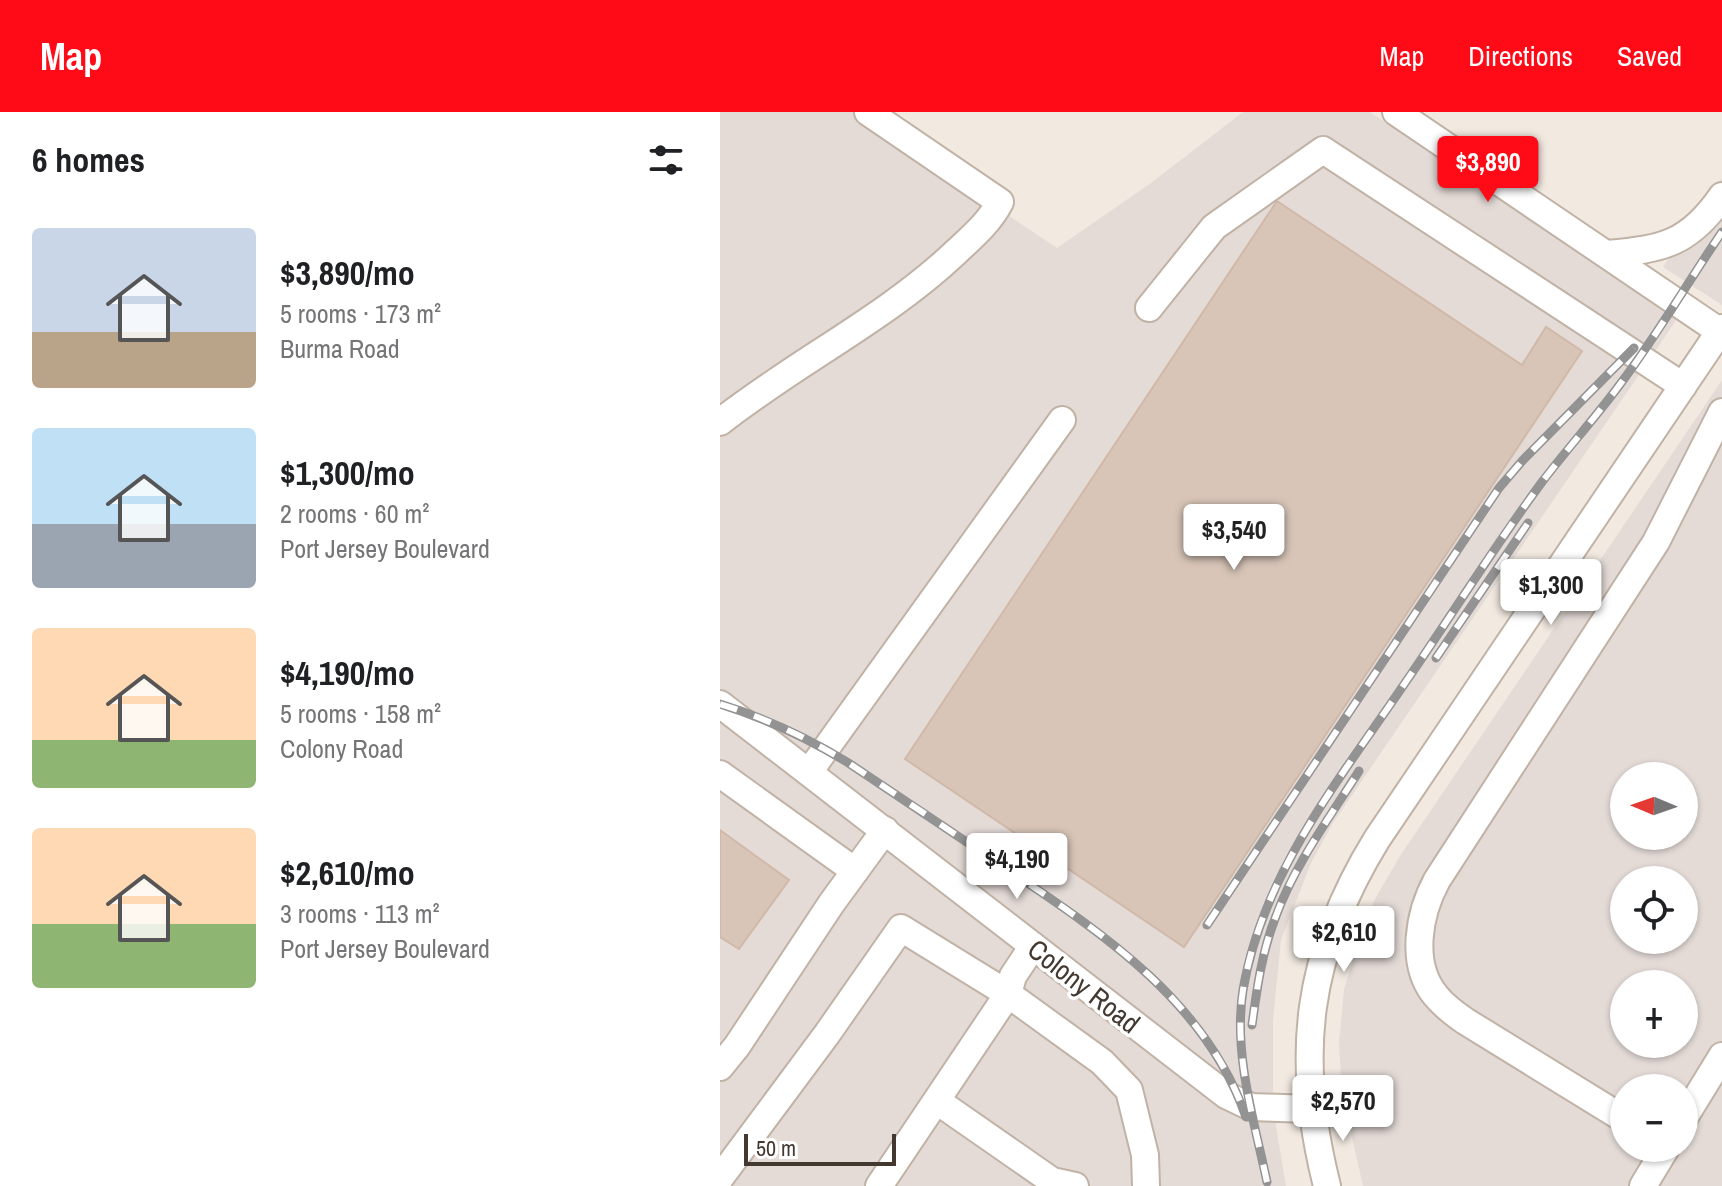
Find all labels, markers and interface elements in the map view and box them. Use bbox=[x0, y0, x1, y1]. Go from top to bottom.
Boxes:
text: Map bbox=[40, 31, 102, 82]
text: Map bbox=[1380, 37, 1424, 75]
text: Directions bbox=[1468, 37, 1573, 75]
text: Saved bbox=[1617, 37, 1682, 75]
pin: $3,890 bbox=[1423, 136, 1553, 204]
text: 6 homes bbox=[32, 137, 145, 183]
icon: filters bbox=[644, 138, 688, 182]
text: $3,890 bbox=[1455, 144, 1521, 179]
text: $3,890/mo bbox=[280, 250, 415, 296]
icon: home bbox=[96, 260, 192, 356]
text: 5 rooms · 173 m² bbox=[280, 296, 441, 331]
text: Burma Road bbox=[280, 331, 400, 366]
text: $1,300/mo bbox=[280, 450, 415, 496]
icon: home bbox=[96, 460, 192, 556]
text: 2 rooms · 60 m² bbox=[280, 496, 429, 531]
pin: $3,540 bbox=[1169, 504, 1299, 572]
text: $3,540 bbox=[1201, 512, 1267, 547]
text: Port Jersey Boulevard bbox=[280, 531, 490, 566]
pin: $1,300 bbox=[1486, 559, 1616, 627]
text: $1,300 bbox=[1518, 567, 1584, 602]
text: $4,190/mo bbox=[280, 650, 415, 696]
icon: home bbox=[96, 660, 192, 756]
text: 5 rooms · 158 m² bbox=[280, 696, 441, 731]
text: Colony Road bbox=[280, 731, 403, 766]
north arrow bbox=[1610, 762, 1698, 850]
map controls bbox=[1610, 762, 1698, 1162]
pin: $4,190 bbox=[952, 833, 1082, 901]
text: $4,190 bbox=[984, 841, 1050, 876]
text: $2,610/mo bbox=[280, 850, 415, 896]
icon: home bbox=[96, 860, 192, 956]
button: locate bbox=[1610, 866, 1698, 954]
text: 3 rooms · 113 m² bbox=[280, 896, 440, 931]
pin: $2,610 bbox=[1279, 906, 1409, 974]
text: $2,610 bbox=[1311, 914, 1377, 949]
street label: Colony Road bbox=[1020, 930, 1148, 1042]
text: Port Jersey Boulevard bbox=[280, 931, 490, 966]
button: + bbox=[1610, 970, 1698, 1058]
button: − bbox=[1610, 1074, 1698, 1162]
pin: $2,570 bbox=[1278, 1075, 1408, 1143]
text: $2,570 bbox=[1310, 1083, 1376, 1118]
scale bar bbox=[744, 1130, 896, 1166]
text: 50 m bbox=[756, 1133, 796, 1163]

